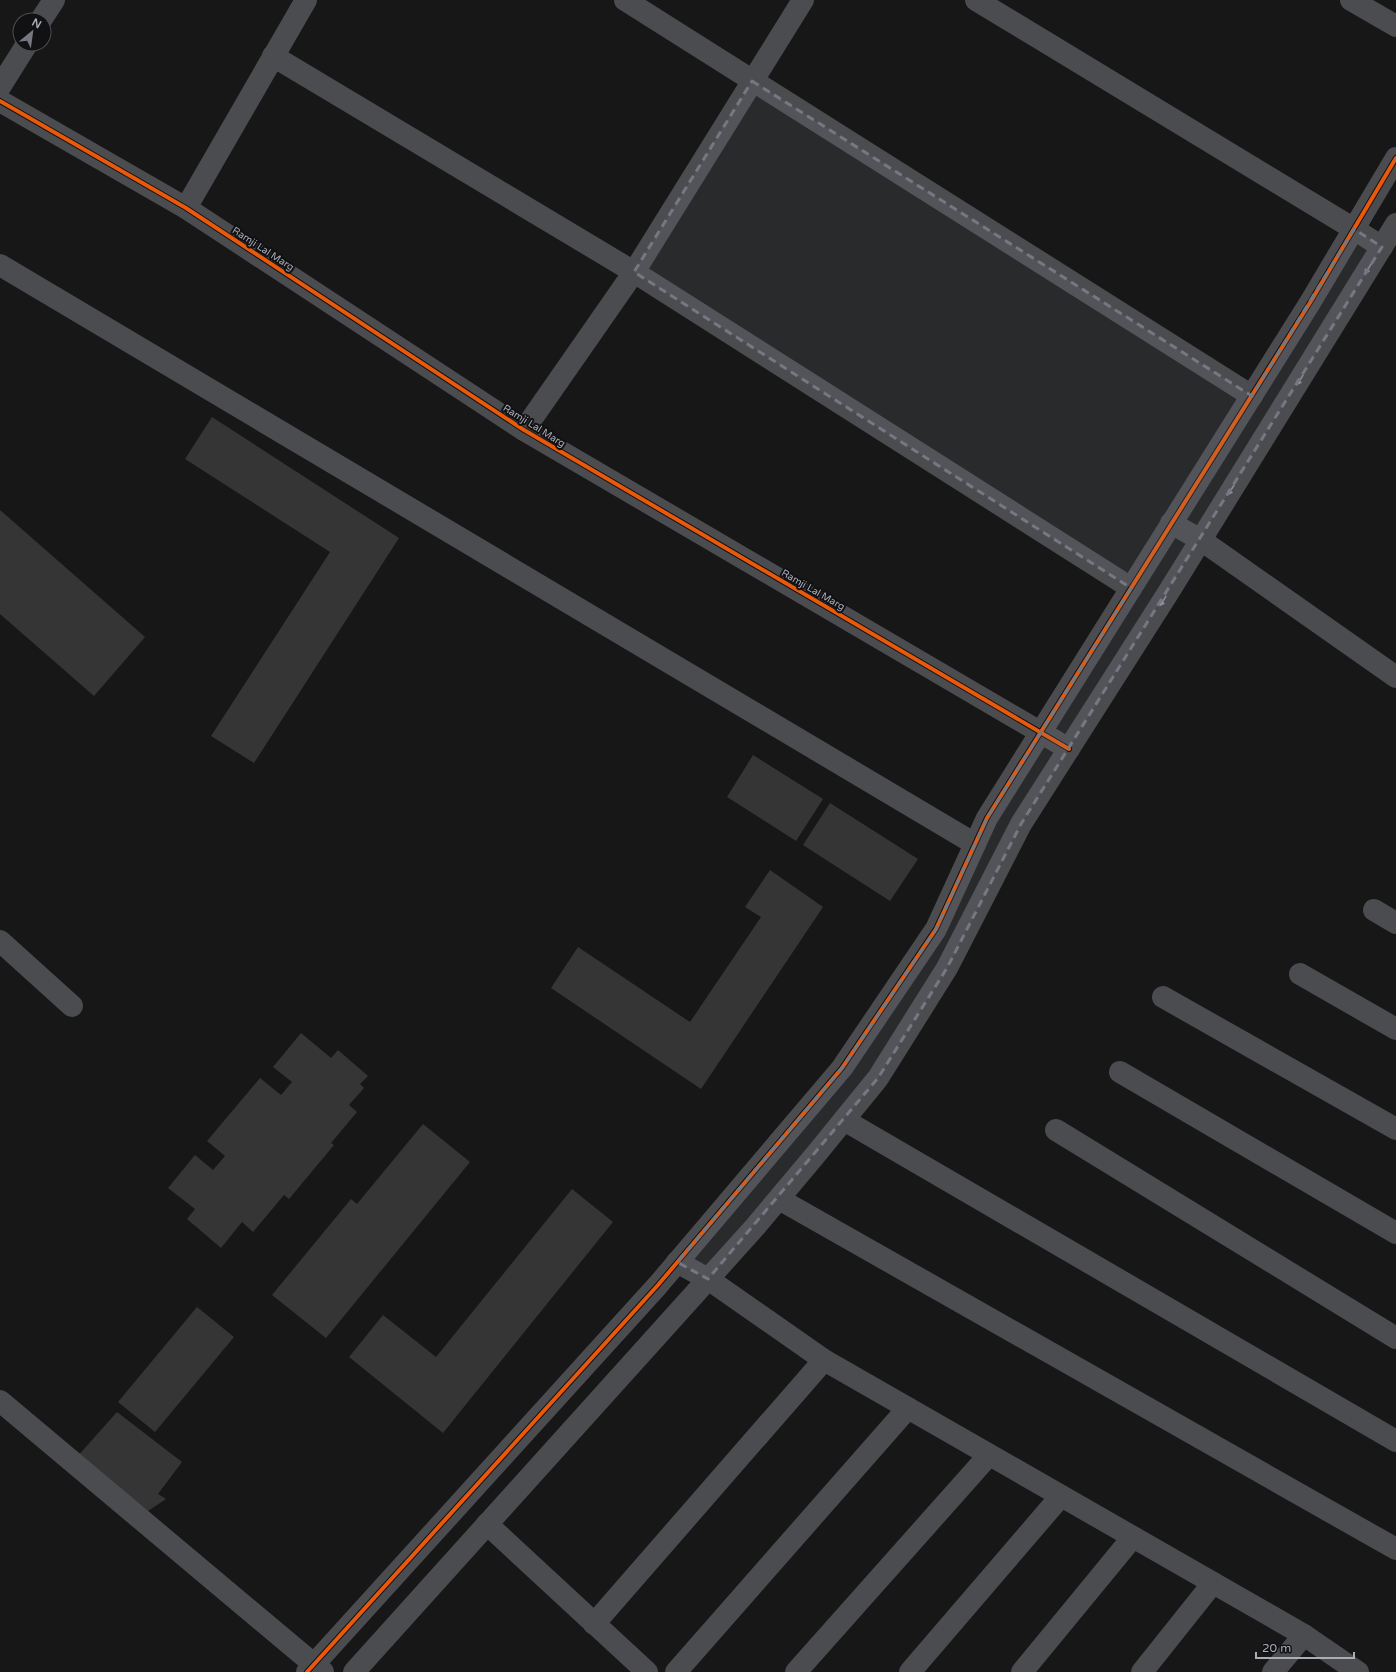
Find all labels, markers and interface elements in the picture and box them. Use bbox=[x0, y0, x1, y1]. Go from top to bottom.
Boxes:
north arrow bbox=[12, 12, 52, 52]
text: N bbox=[30, 16, 44, 32]
street label: Ramji Lal Marg bbox=[230, 225, 296, 273]
one-way arrow bbox=[1364, 264, 1372, 274]
one-way arrow bbox=[1296, 374, 1303, 386]
street label: Ramji Lal Marg bbox=[501, 402, 567, 450]
one-way arrow bbox=[1228, 485, 1235, 496]
street label: Ramji Lal Marg bbox=[779, 567, 847, 613]
one-way arrow bbox=[1159, 596, 1167, 606]
scale bar bbox=[1256, 1634, 1354, 1660]
text: 20 m bbox=[1262, 1641, 1291, 1655]

